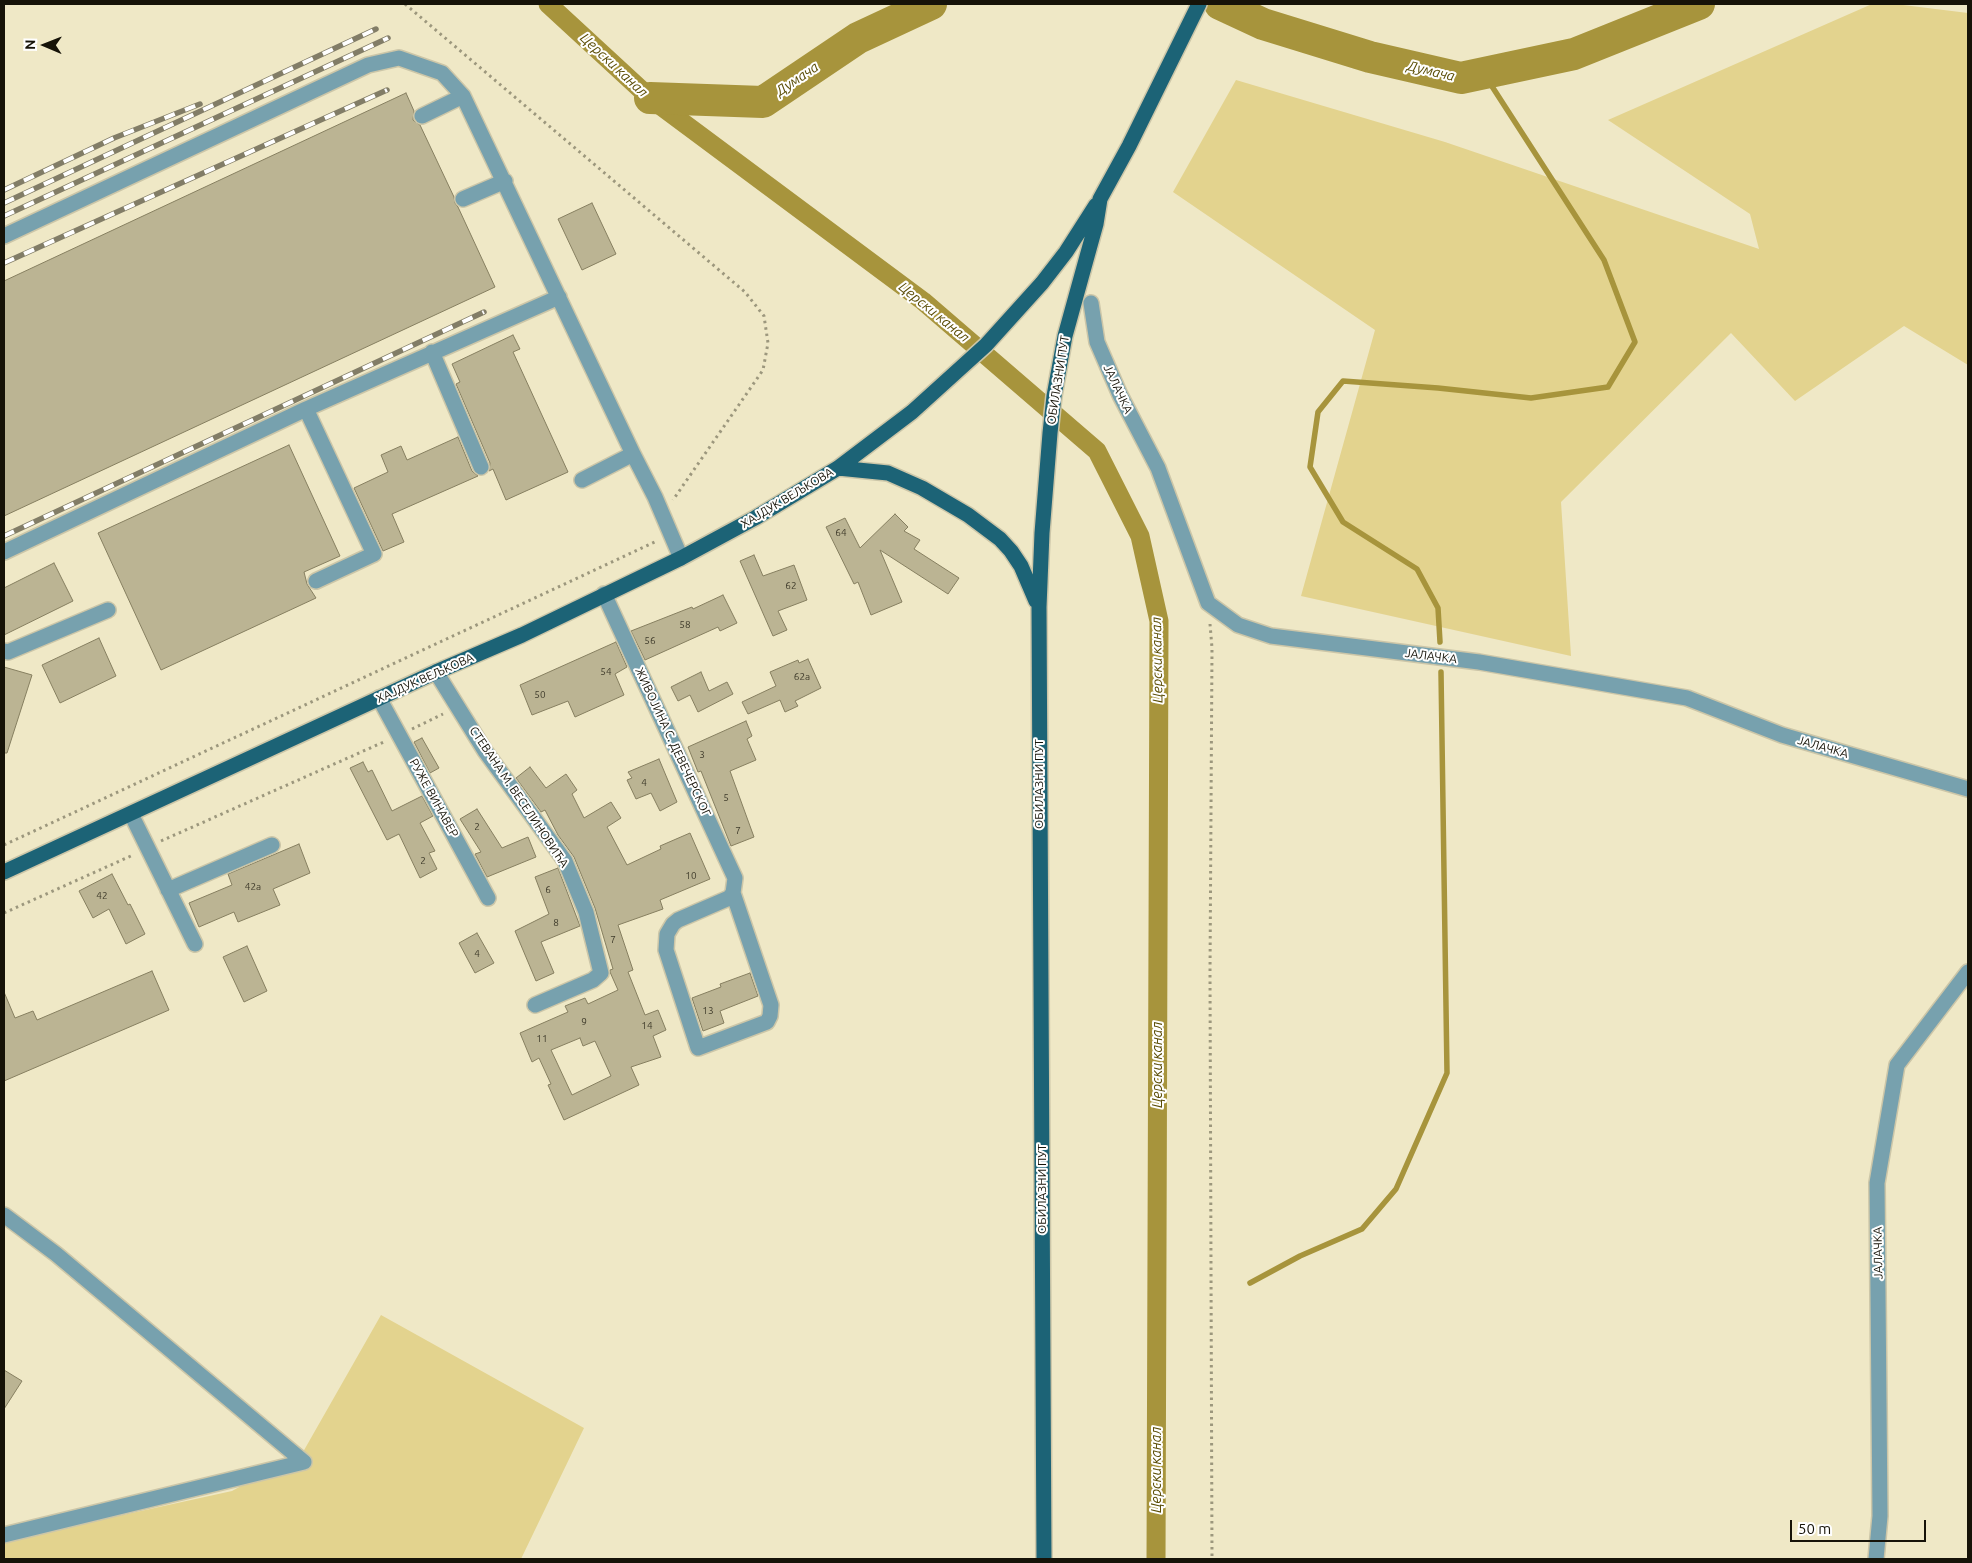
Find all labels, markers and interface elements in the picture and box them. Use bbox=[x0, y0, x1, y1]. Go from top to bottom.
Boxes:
north arrow bbox=[20, 20, 70, 70]
water label: Церски канал bbox=[577, 30, 651, 100]
text: N bbox=[22, 39, 38, 50]
water label: Думача bbox=[1406, 57, 1456, 85]
water label: Думача bbox=[772, 59, 822, 99]
water label: Церски канал bbox=[895, 278, 973, 346]
street label: ОБИЛАЗНИ ПУТ bbox=[1044, 334, 1072, 426]
street label: ЈАЛАЧКА bbox=[1100, 362, 1136, 416]
street label: ХАЈДУК ВЕЉКОВА bbox=[738, 465, 836, 531]
house number: 64 bbox=[835, 527, 847, 539]
house number: 62 bbox=[785, 580, 797, 592]
water label: Церски канал bbox=[1148, 617, 1166, 703]
house number: 58 bbox=[679, 619, 691, 631]
house number: 56 bbox=[644, 635, 656, 647]
street label: ЈАЛАЧКА bbox=[1404, 646, 1458, 666]
street label: ХАЈДУК ВЕЉКОВА bbox=[374, 650, 476, 706]
street label: ЖИВОЈИНА С. ДЕВЕЧЕРСКОГ bbox=[632, 665, 714, 819]
house number: 54 bbox=[600, 666, 612, 678]
house number: 62a bbox=[794, 671, 810, 683]
house number: 50 bbox=[534, 689, 546, 701]
street label: СТЕВАНА М. ВЕСЕЛИНОВИЋА bbox=[466, 724, 572, 870]
street label: ЈАЛАЧКА bbox=[1796, 733, 1850, 761]
street label: ОБИЛАЗНИ ПУТ bbox=[1032, 739, 1046, 829]
house number: 3 bbox=[699, 749, 705, 761]
street label: РУЖЕ ВИНАВЕР bbox=[406, 756, 462, 840]
house number: 4 bbox=[641, 777, 647, 789]
house number: 5 bbox=[723, 792, 729, 804]
house number: 2 bbox=[474, 821, 480, 833]
house number: 7 bbox=[735, 825, 741, 837]
house number: 2 bbox=[420, 855, 426, 867]
house number: 10 bbox=[685, 870, 697, 882]
house number: 42a bbox=[245, 881, 261, 893]
house number: 6 bbox=[545, 884, 551, 896]
house number: 42 bbox=[96, 890, 108, 902]
house number: 8 bbox=[553, 917, 559, 929]
house number: 7 bbox=[610, 934, 616, 946]
house number: 4 bbox=[474, 948, 480, 960]
house number: 13 bbox=[702, 1005, 714, 1017]
house number: 9 bbox=[581, 1016, 587, 1028]
house number: 14 bbox=[641, 1020, 653, 1032]
water label: Церски канал bbox=[1149, 1022, 1165, 1108]
house number: 11 bbox=[536, 1033, 548, 1045]
street label: ОБИЛАЗНИ ПУТ bbox=[1035, 1144, 1049, 1234]
street label: ЈАЛАЧКА bbox=[1870, 1227, 1886, 1279]
water label: Церски канал bbox=[1148, 1427, 1164, 1513]
scale bar bbox=[1792, 1510, 1928, 1542]
text: 50 m bbox=[1798, 1520, 1831, 1537]

